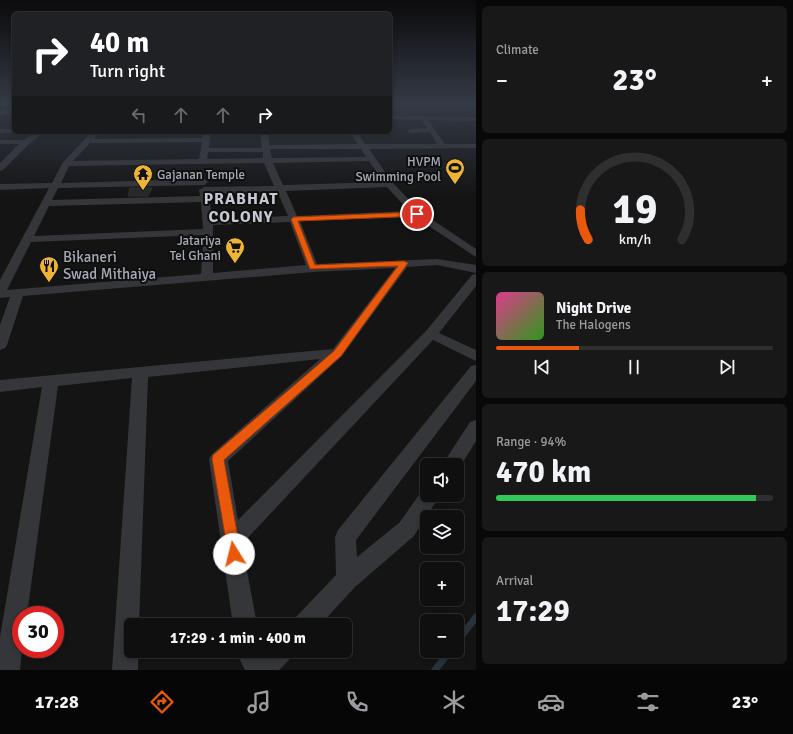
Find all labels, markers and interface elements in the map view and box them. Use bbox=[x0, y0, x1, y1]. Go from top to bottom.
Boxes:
text: 40 m bbox=[90, 26, 149, 60]
icon: right bbox=[24, 28, 76, 80]
text: Climate bbox=[496, 42, 539, 58]
text: Turn right bbox=[90, 60, 165, 82]
text: 23° bbox=[612, 62, 657, 99]
text: − bbox=[496, 67, 508, 94]
text: + bbox=[761, 67, 773, 94]
icon: left bbox=[128, 104, 150, 126]
icon: ahead bbox=[170, 104, 192, 126]
icon: ahead bbox=[212, 104, 234, 126]
icon: right bbox=[254, 104, 276, 126]
place label: HVPM Swimming Pool bbox=[356, 154, 441, 185]
sports icon: HVPM Swimming Pool bbox=[444, 157, 466, 185]
temple icon: Gajanan Temple bbox=[132, 163, 154, 191]
place label: Gajanan Temple bbox=[157, 167, 245, 183]
text: 19 bbox=[612, 184, 657, 235]
district label: PRABHAT COLONY bbox=[204, 189, 278, 227]
pin bbox=[400, 197, 434, 231]
icon: arrive bbox=[406, 203, 428, 225]
text: km/h bbox=[618, 231, 651, 248]
place label: Jatariya Tel Ghani bbox=[170, 233, 221, 264]
supermarket icon: Jatariya Tel Ghani bbox=[224, 236, 246, 264]
place label: Bikaneri Swad Mithaiya bbox=[63, 248, 156, 283]
restaurant icon: Bikaneri Swad Mithaiya bbox=[38, 255, 60, 283]
text: Night Drive bbox=[556, 299, 631, 317]
text: The Halogens bbox=[556, 317, 631, 333]
icon: previous bbox=[531, 356, 553, 378]
icon: pause bbox=[623, 356, 645, 378]
icon: next bbox=[716, 356, 738, 378]
text: Range · 94% bbox=[496, 434, 566, 450]
text: 470 km bbox=[496, 454, 591, 491]
map controls bbox=[420, 458, 464, 658]
button: sound bbox=[420, 458, 464, 502]
button: layers bbox=[420, 510, 464, 554]
position arrow bbox=[213, 533, 255, 575]
button: + bbox=[420, 562, 464, 606]
text: Arrival bbox=[496, 573, 533, 589]
text: 17:29 bbox=[496, 593, 570, 630]
speed limit sign: 30 bbox=[12, 606, 64, 658]
button: − bbox=[420, 614, 464, 658]
text: 17:29 · 1 min · 400 m bbox=[170, 629, 306, 647]
icon: directions bbox=[148, 688, 176, 716]
icon: music bbox=[245, 688, 273, 716]
icon: phone bbox=[343, 688, 371, 716]
icon: climate bbox=[440, 688, 468, 716]
icon: car bbox=[537, 688, 565, 716]
icon: filters bbox=[634, 688, 662, 716]
text: 17:28 bbox=[35, 691, 79, 713]
text: 23° bbox=[732, 691, 758, 713]

